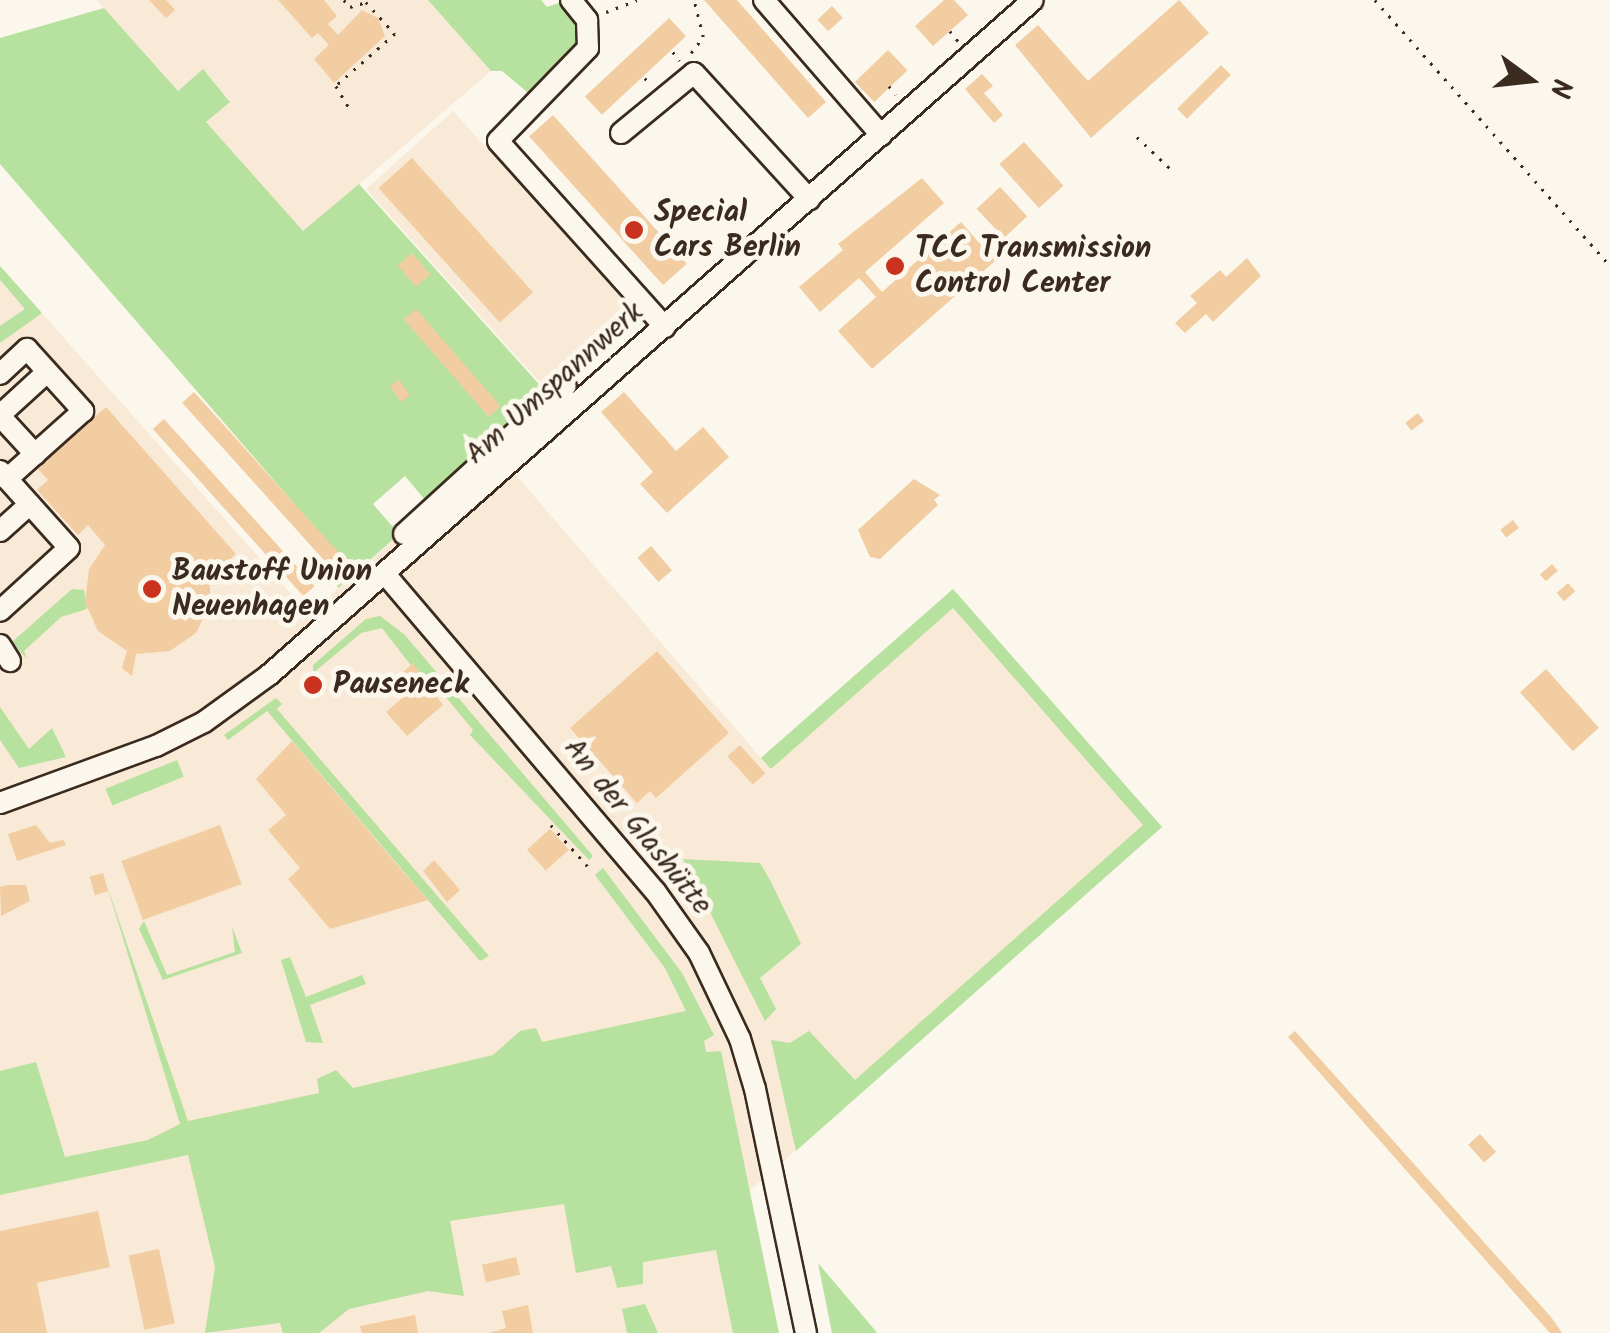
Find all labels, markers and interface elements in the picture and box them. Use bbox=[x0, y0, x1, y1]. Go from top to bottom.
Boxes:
north arrow bbox=[1480, 30, 1580, 130]
text: N bbox=[1535, 74, 1583, 102]
place label: Special Cars Berlin bbox=[654, 195, 801, 266]
marker: Special Cars Berlin bbox=[623, 219, 645, 241]
place label: TCC Transmission Control Center bbox=[915, 231, 1151, 302]
marker: TCC Transmission Control Center bbox=[884, 255, 906, 277]
street label: Am Umspannwerk bbox=[459, 295, 651, 473]
place label: Baustoff Union Neuenhagen bbox=[172, 554, 372, 624]
marker: Baustoff Union Neuenhagen bbox=[141, 578, 163, 600]
place label: Pauseneck bbox=[333, 667, 469, 703]
marker: Pauseneck bbox=[302, 674, 324, 696]
street label: An der Glashütte bbox=[555, 732, 719, 922]

